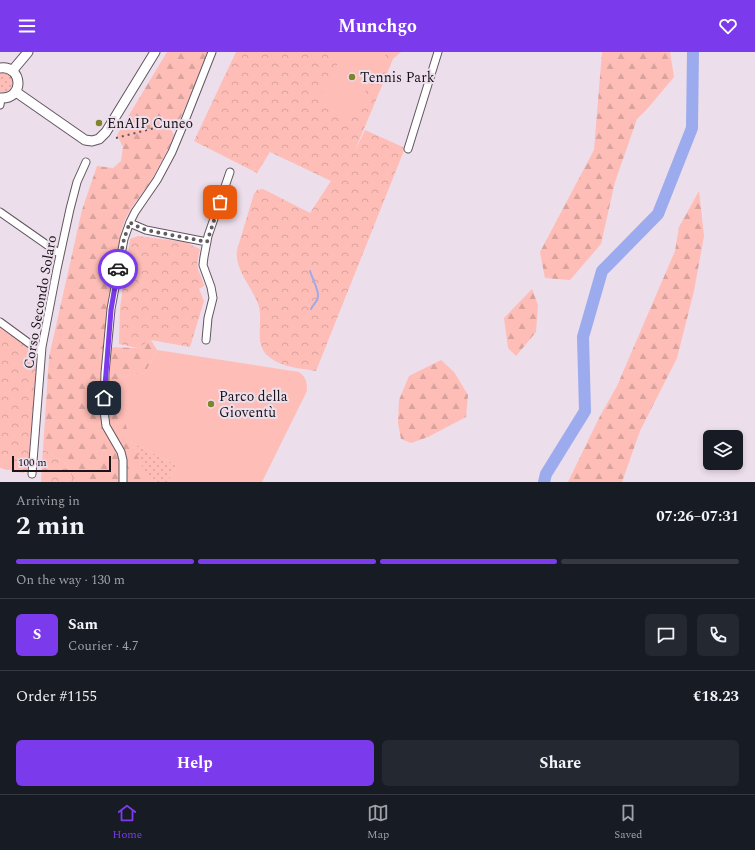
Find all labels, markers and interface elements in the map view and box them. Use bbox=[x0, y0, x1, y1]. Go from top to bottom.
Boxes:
text: Munchgo bbox=[338, 13, 417, 40]
icon: menu bbox=[16, 15, 38, 37]
icon: heart bbox=[717, 15, 739, 37]
place label: Tennis Park bbox=[360, 67, 435, 88]
marker: Tennis Park bbox=[347, 72, 357, 82]
place label: EnAIP Cuneo bbox=[107, 113, 193, 134]
marker: EnAIP Cuneo bbox=[94, 118, 104, 128]
pin bbox=[203, 185, 237, 219]
icon: bag bbox=[209, 191, 231, 213]
street label: Corso Secondo Solaro bbox=[18, 233, 62, 371]
courier bbox=[98, 249, 138, 289]
icon: car bbox=[107, 258, 129, 280]
pin bbox=[87, 381, 121, 415]
place label: Parco della Gioventù bbox=[219, 386, 288, 423]
icon: home bbox=[93, 387, 115, 409]
marker: Parco della Gioventù bbox=[206, 399, 216, 409]
map controls bbox=[703, 430, 743, 470]
button: layers bbox=[703, 430, 743, 470]
scale bar bbox=[12, 454, 111, 473]
text: 100 m bbox=[18, 454, 47, 471]
text: Arriving in bbox=[16, 491, 80, 511]
text: 07:26–07:31 bbox=[656, 505, 739, 528]
text: 2 min bbox=[16, 506, 85, 546]
text: On the way · 130 m bbox=[16, 570, 125, 590]
text: Sam bbox=[68, 613, 98, 636]
button: chat bbox=[645, 614, 687, 656]
button: phone bbox=[697, 614, 739, 656]
text: S bbox=[33, 623, 41, 646]
text: Courier · 4.7 bbox=[68, 636, 138, 656]
text: Order #1155 bbox=[16, 685, 97, 708]
text: €18.23 bbox=[693, 685, 739, 708]
button: Help bbox=[16, 740, 374, 786]
button: Share bbox=[382, 740, 739, 786]
tab: Home bbox=[112, 802, 142, 843]
tab: Map bbox=[367, 802, 389, 843]
tab: Saved bbox=[614, 802, 642, 843]

